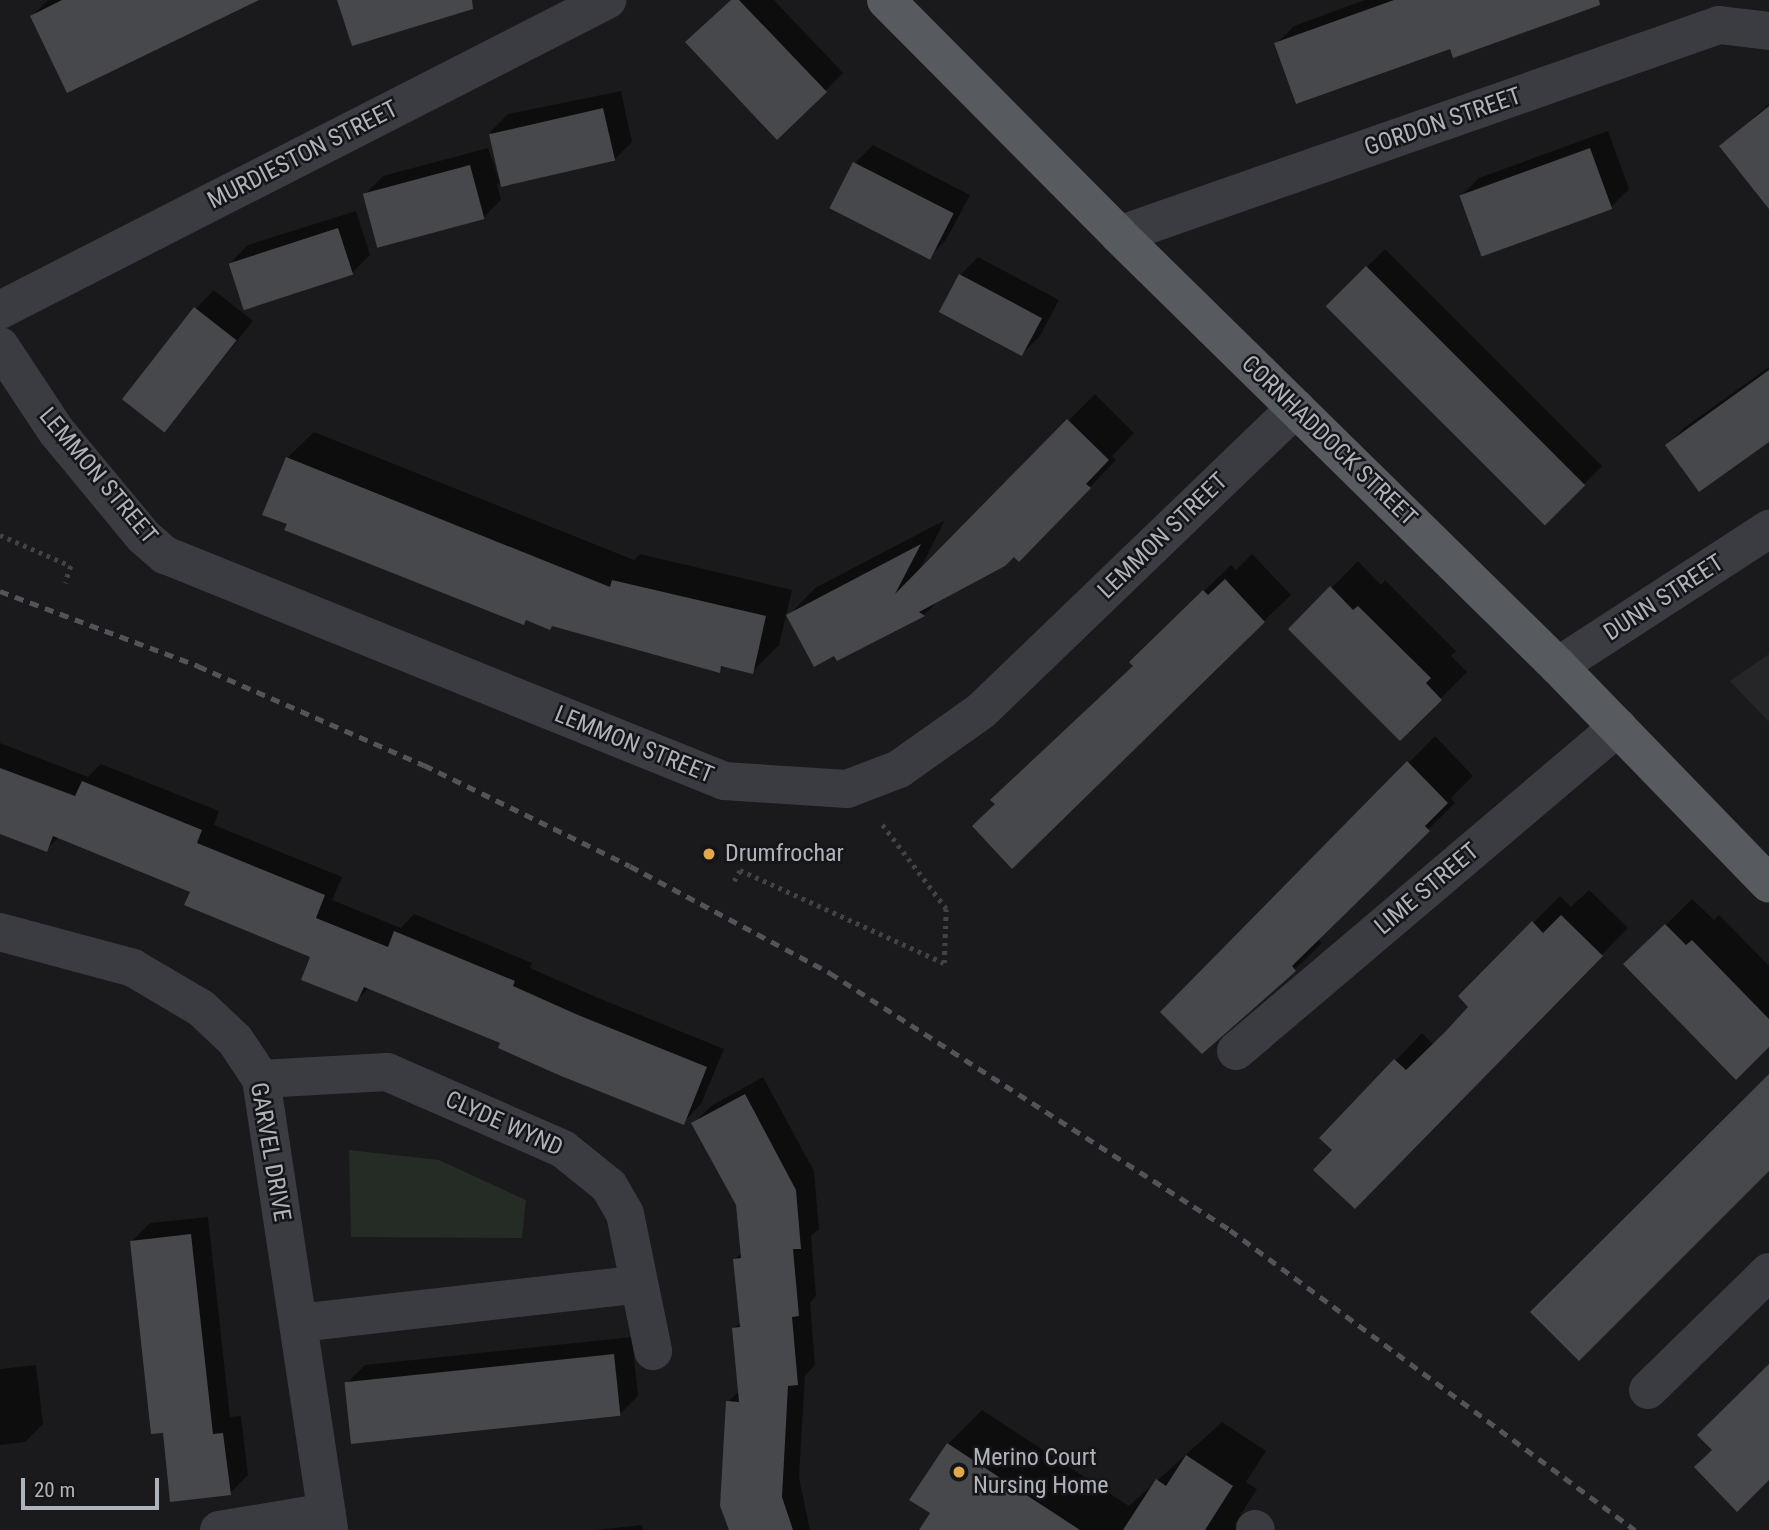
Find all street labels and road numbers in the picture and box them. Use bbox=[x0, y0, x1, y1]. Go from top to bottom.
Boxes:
street label: GORDON STREET bbox=[1361, 82, 1525, 162]
street label: MURDIESTON STREET bbox=[203, 95, 403, 215]
street label: CORNHADDOCK STREET bbox=[1235, 350, 1423, 532]
street label: LEMMON STREET bbox=[33, 402, 163, 550]
street label: LEMMON STREET bbox=[1092, 467, 1234, 605]
street label: DUNN STREET bbox=[1599, 549, 1729, 647]
street label: LEMMON STREET bbox=[550, 700, 718, 790]
street label: LIME STREET bbox=[1369, 837, 1485, 941]
street label: GARVEL DRIVE bbox=[244, 1080, 296, 1224]
street label: CLYDE WYND bbox=[441, 1085, 567, 1163]

